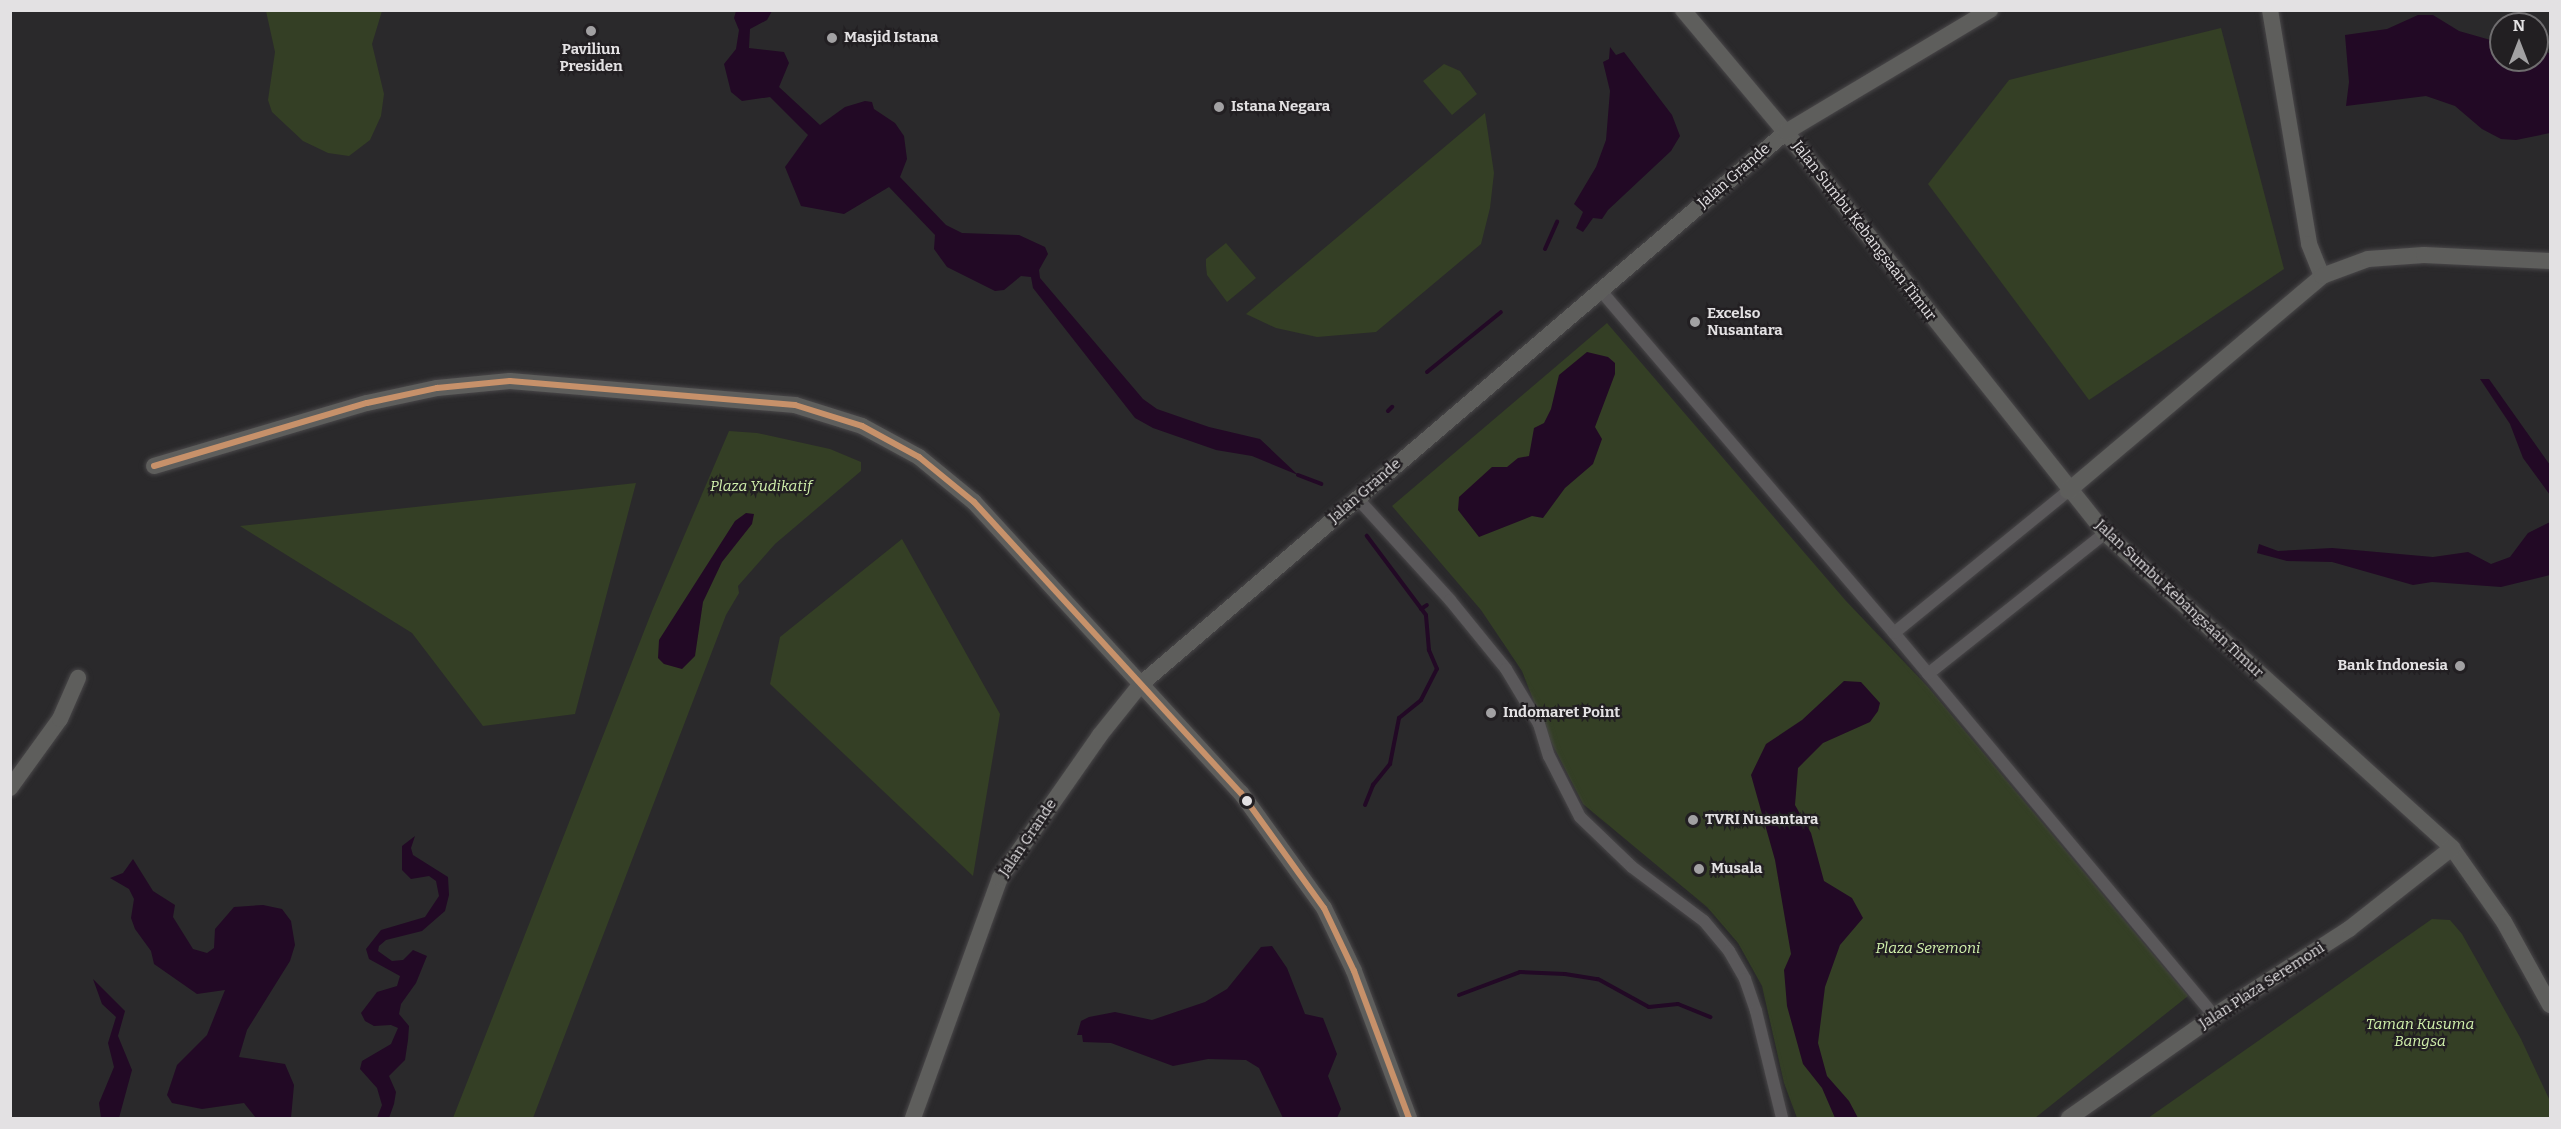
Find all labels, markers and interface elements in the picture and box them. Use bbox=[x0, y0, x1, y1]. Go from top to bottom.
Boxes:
north arrow bbox=[2489, 12, 2549, 72]
text: N bbox=[2513, 16, 2525, 35]
marker: Paviliun Presiden bbox=[584, 24, 598, 38]
place label: Masjid Istana bbox=[844, 29, 938, 47]
marker: Masjid Istana bbox=[825, 31, 839, 45]
place label: Paviliun Presiden bbox=[559, 40, 623, 75]
place label: Istana Negara bbox=[1231, 98, 1330, 116]
marker: Istana Negara bbox=[1212, 100, 1226, 114]
street label: Jalan Sumbu Kebangsaan Timur bbox=[1788, 138, 1940, 324]
street label: Jalan Grande bbox=[1694, 140, 1774, 212]
place label: Excelso Nusantara bbox=[1707, 304, 1783, 339]
marker: Excelso Nusantara bbox=[1688, 315, 1702, 329]
street label: Jalan Grande bbox=[1325, 455, 1405, 527]
park label: Plaza Yudikatif bbox=[710, 478, 812, 496]
street label: Jalan Sumbu Kebangsaan Timur bbox=[2091, 516, 2267, 682]
place label: Bank Indonesia bbox=[2338, 657, 2448, 675]
marker: Bank Indonesia bbox=[2453, 659, 2467, 673]
place label: Indomaret Point bbox=[1503, 704, 1620, 722]
marker: Indomaret Point bbox=[1484, 706, 1498, 720]
unlabelled marker bbox=[1241, 795, 1253, 807]
street label: Jalan Grande bbox=[995, 796, 1061, 880]
place label: TVRI Nusantara bbox=[1705, 811, 1818, 829]
marker: TVRI Nusantara bbox=[1686, 813, 1700, 827]
place label: Musala bbox=[1711, 860, 1762, 878]
marker: Musala bbox=[1692, 862, 1706, 876]
street label: Jalan Plaza Seremoni bbox=[2196, 939, 2328, 1033]
park label: Plaza Seremoni bbox=[1876, 940, 1980, 958]
park label: Taman Kusuma Bangsa bbox=[2366, 1015, 2474, 1050]

